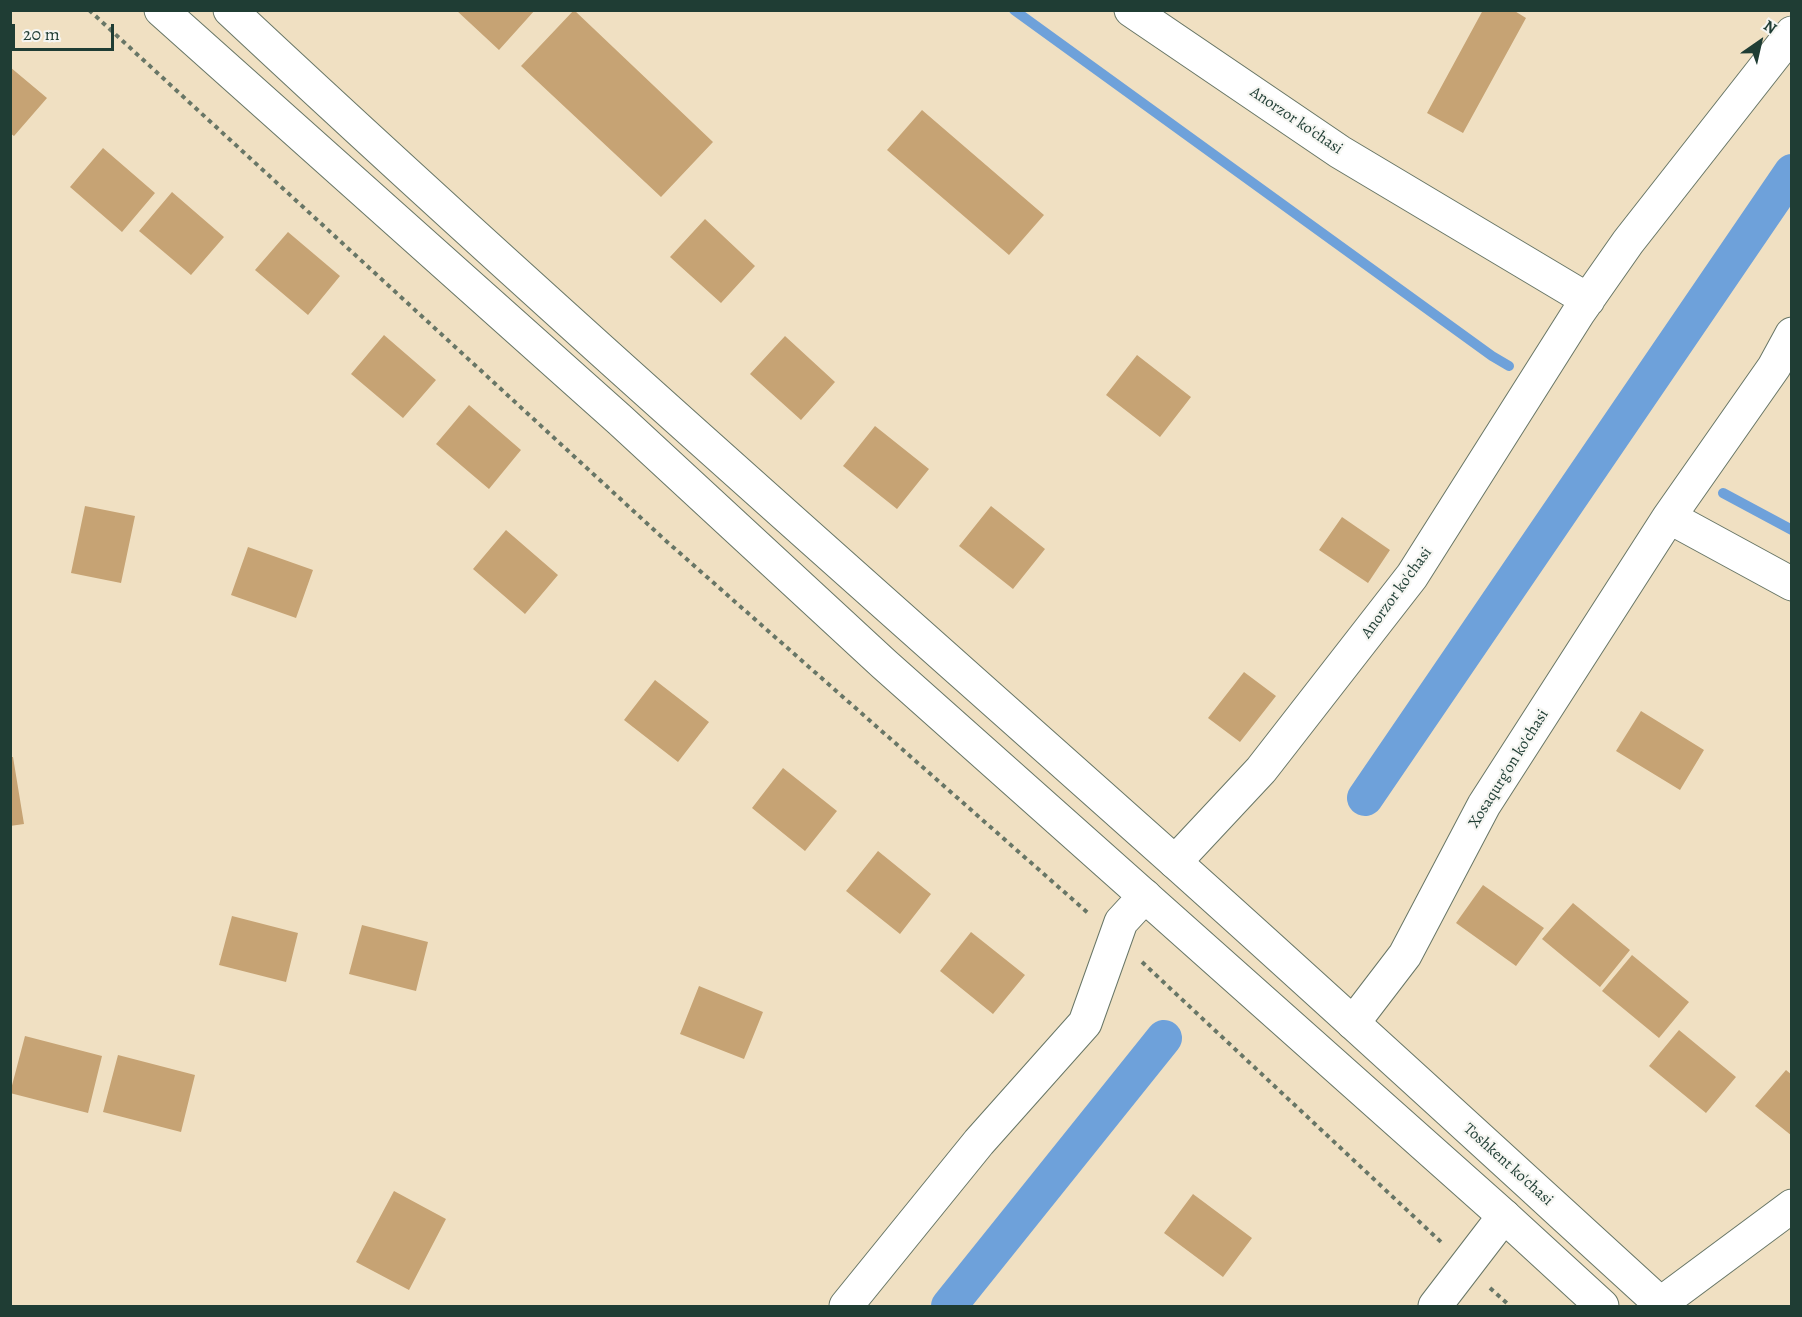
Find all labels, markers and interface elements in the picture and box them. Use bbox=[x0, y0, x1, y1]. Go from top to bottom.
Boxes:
scale bar bbox=[15, 12, 117, 50]
north arrow bbox=[1730, 12, 1790, 72]
text: N bbox=[1759, 15, 1781, 39]
text: 20 m bbox=[23, 22, 60, 46]
street label: Anorzor ko'chasi bbox=[1246, 83, 1346, 159]
street label: Anorzor ko'chasi bbox=[1358, 544, 1436, 642]
street label: Xosaqurg'on ko'chasi bbox=[1465, 706, 1553, 832]
street label: Toshkent ko'chasi bbox=[1459, 1120, 1557, 1210]

